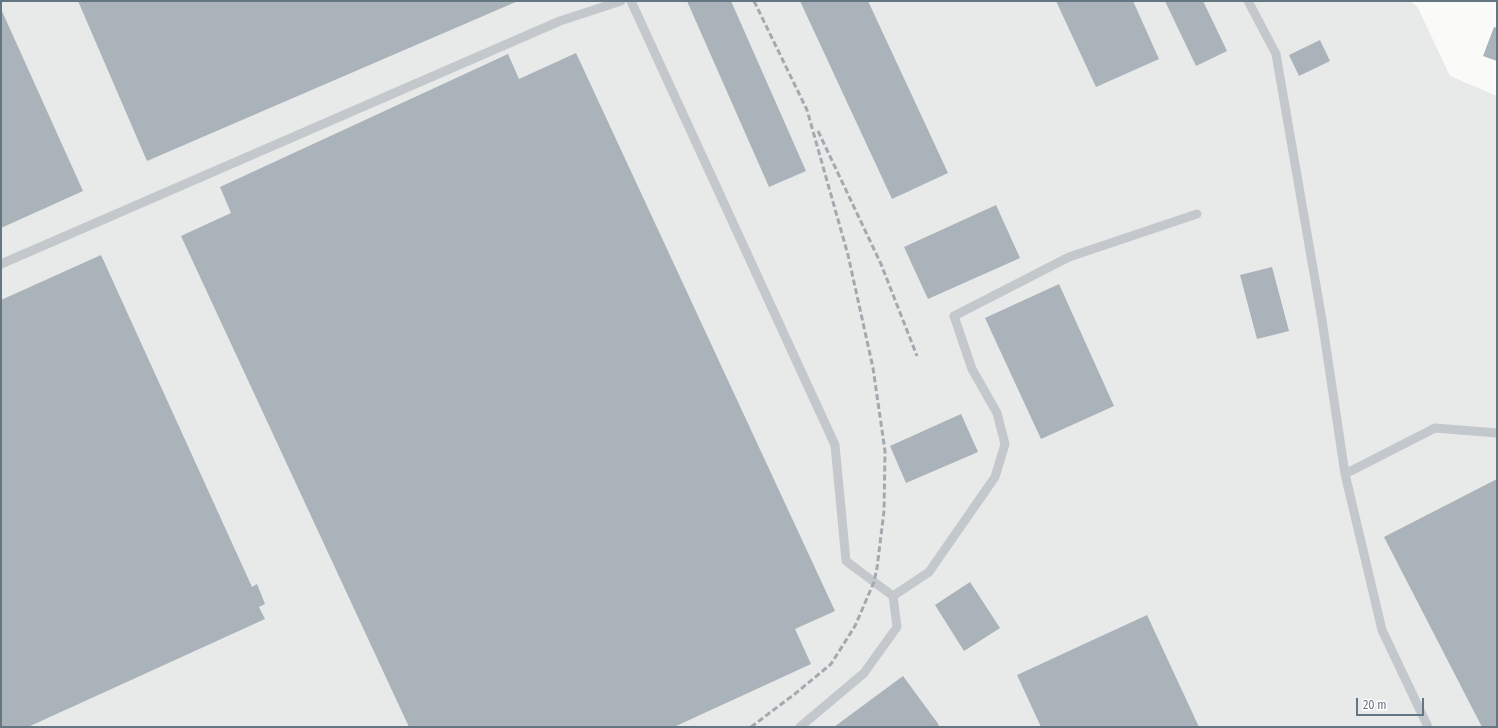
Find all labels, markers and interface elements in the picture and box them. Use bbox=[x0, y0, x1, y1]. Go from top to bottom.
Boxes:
scale bar bbox=[1358, 690, 1426, 716]
text: 20 m bbox=[1363, 698, 1387, 712]

